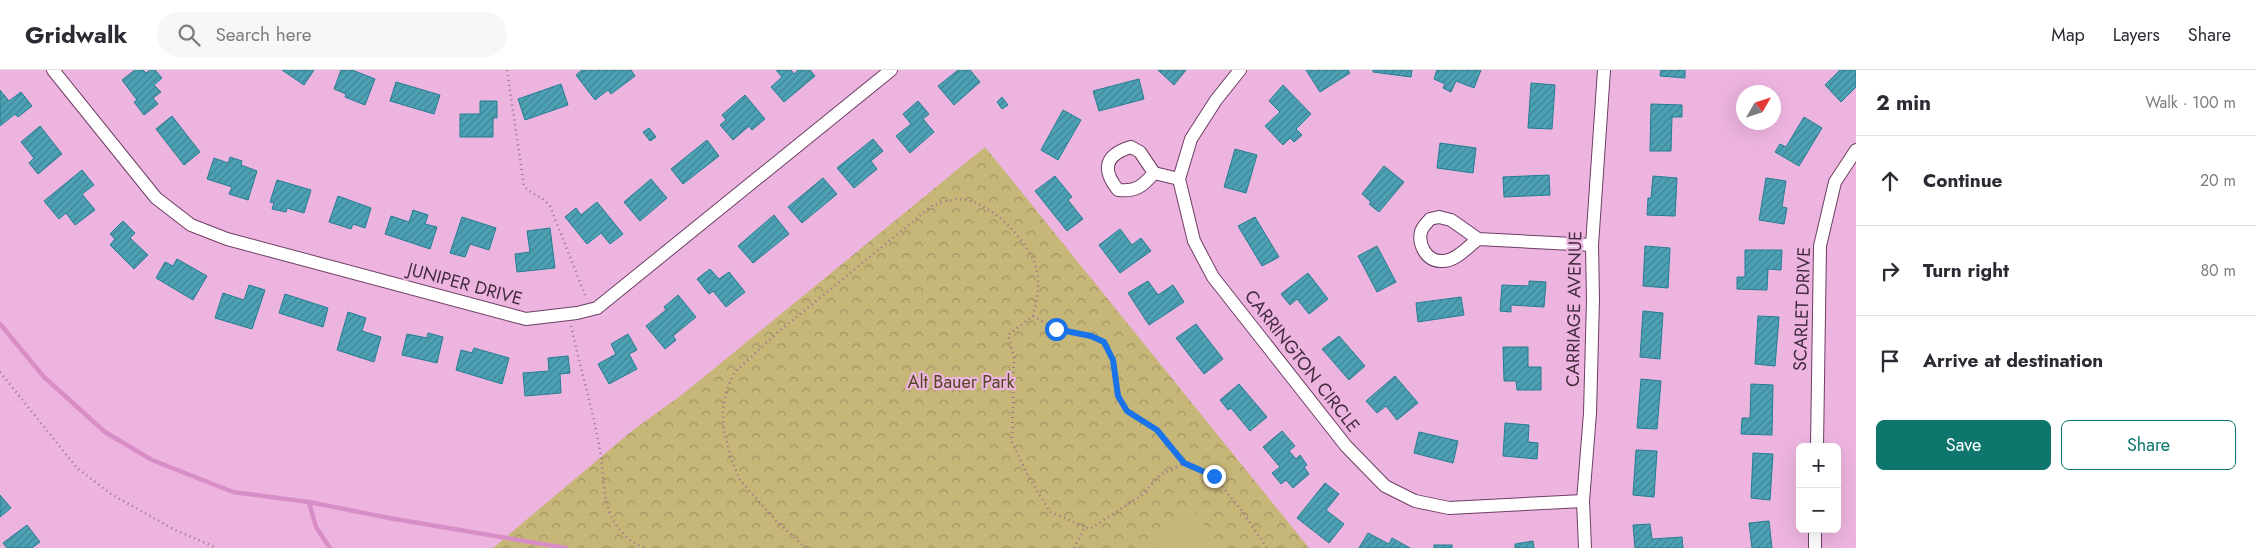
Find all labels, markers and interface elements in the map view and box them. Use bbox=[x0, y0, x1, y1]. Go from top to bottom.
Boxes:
search box bbox=[157, 12, 507, 57]
text: Gridwalk bbox=[25, 17, 127, 52]
icon: search bbox=[175, 21, 203, 49]
text: Search here bbox=[215, 21, 311, 48]
text: Map bbox=[2051, 22, 2085, 48]
text: Layers bbox=[2113, 22, 2160, 48]
text: Share bbox=[2188, 22, 2231, 48]
north arrow bbox=[1736, 85, 1781, 130]
text: 2 min bbox=[1876, 88, 1931, 118]
text: Walk · 100 m bbox=[2145, 91, 2236, 114]
icon: ahead bbox=[1876, 167, 1904, 195]
text: Continue bbox=[1923, 167, 2002, 194]
text: 20 m bbox=[2200, 169, 2236, 192]
street label: CARRIAGE AVENUE bbox=[1560, 231, 1588, 387]
street label: SCARLET DRIVE bbox=[1787, 246, 1817, 372]
street label: JUNIPER DRIVE bbox=[403, 256, 525, 312]
icon: right bbox=[1876, 257, 1904, 285]
text: Turn right bbox=[1923, 257, 2009, 284]
text: 80 m bbox=[2200, 259, 2236, 282]
street label: CARRINGTON CIRCLE bbox=[1238, 284, 1366, 438]
route start bbox=[1045, 318, 1068, 341]
icon: arrive bbox=[1876, 347, 1904, 375]
text: Arrive at destination bbox=[1923, 347, 2103, 374]
park label: Alt Bauer Park bbox=[908, 369, 1014, 395]
button: Save bbox=[1876, 420, 2051, 470]
button: Share bbox=[2061, 420, 2236, 470]
map controls bbox=[1796, 443, 1841, 533]
button: + bbox=[1796, 443, 1841, 488]
route end bbox=[1203, 465, 1226, 488]
button: − bbox=[1796, 488, 1841, 533]

